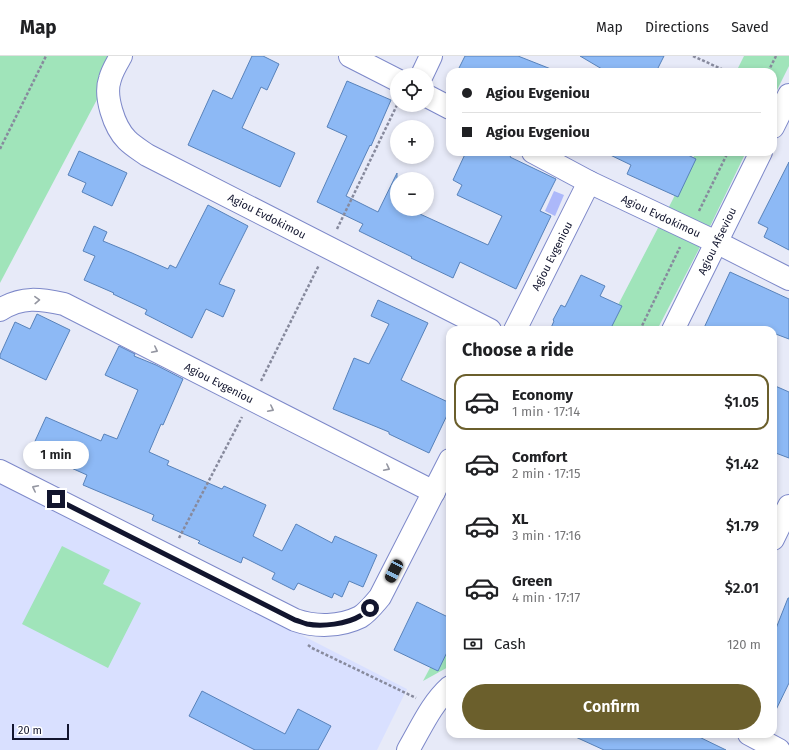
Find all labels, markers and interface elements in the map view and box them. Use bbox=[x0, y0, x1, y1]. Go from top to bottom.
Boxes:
text: Map bbox=[20, 16, 57, 39]
text: Map bbox=[596, 19, 623, 36]
text: Directions bbox=[645, 19, 709, 36]
text: Saved bbox=[731, 19, 769, 36]
map controls bbox=[390, 68, 434, 216]
button: locate bbox=[390, 68, 434, 112]
text: Agiou Evgeniou bbox=[486, 84, 590, 102]
button: + bbox=[390, 120, 434, 164]
text: Agiou Evgeniou bbox=[486, 123, 590, 141]
button: − bbox=[390, 172, 434, 216]
street label: Agiou Evdokimou bbox=[226, 191, 308, 242]
street label: Agiou Evdokimou bbox=[619, 192, 702, 240]
street label: Agiou Afseviou bbox=[696, 205, 739, 277]
street label: Agiou Evgeniou bbox=[529, 219, 575, 293]
one-way arrow bbox=[34, 295, 40, 304]
text: Choose a ride bbox=[462, 339, 574, 361]
one-way arrow bbox=[151, 346, 158, 353]
street label: Agiou Evgeniou bbox=[182, 360, 256, 406]
icon: car bbox=[464, 384, 500, 420]
text: Economy bbox=[512, 386, 573, 404]
text: $1.05 bbox=[724, 393, 759, 411]
one-way arrow bbox=[267, 404, 274, 412]
text: 1 min · 17:14 bbox=[512, 404, 580, 419]
callout: 1 min bbox=[23, 441, 89, 469]
icon: car bbox=[464, 446, 500, 482]
text: 1 min bbox=[40, 447, 72, 462]
text: Comfort bbox=[512, 448, 568, 466]
text: $1.42 bbox=[726, 455, 759, 473]
one-way arrow bbox=[383, 463, 390, 471]
text: 2 min · 17:15 bbox=[512, 466, 580, 481]
one-way arrow bbox=[32, 485, 39, 493]
route end bbox=[47, 490, 65, 508]
icon: car bbox=[464, 508, 500, 544]
text: XL bbox=[512, 510, 528, 528]
text: $1.79 bbox=[726, 517, 759, 535]
text: 3 min · 17:16 bbox=[512, 528, 581, 543]
car bbox=[383, 558, 405, 584]
icon: car bbox=[464, 570, 500, 606]
text: Green bbox=[512, 572, 552, 590]
text: $2.01 bbox=[725, 579, 759, 597]
text: 4 min · 17:17 bbox=[512, 590, 580, 605]
route start bbox=[361, 599, 379, 617]
icon: cash bbox=[462, 633, 484, 655]
text: Cash bbox=[494, 635, 526, 653]
text: 120 m bbox=[727, 637, 761, 652]
button: Confirm bbox=[462, 684, 761, 730]
scale bar bbox=[12, 722, 69, 741]
text: 20 m bbox=[18, 724, 42, 737]

